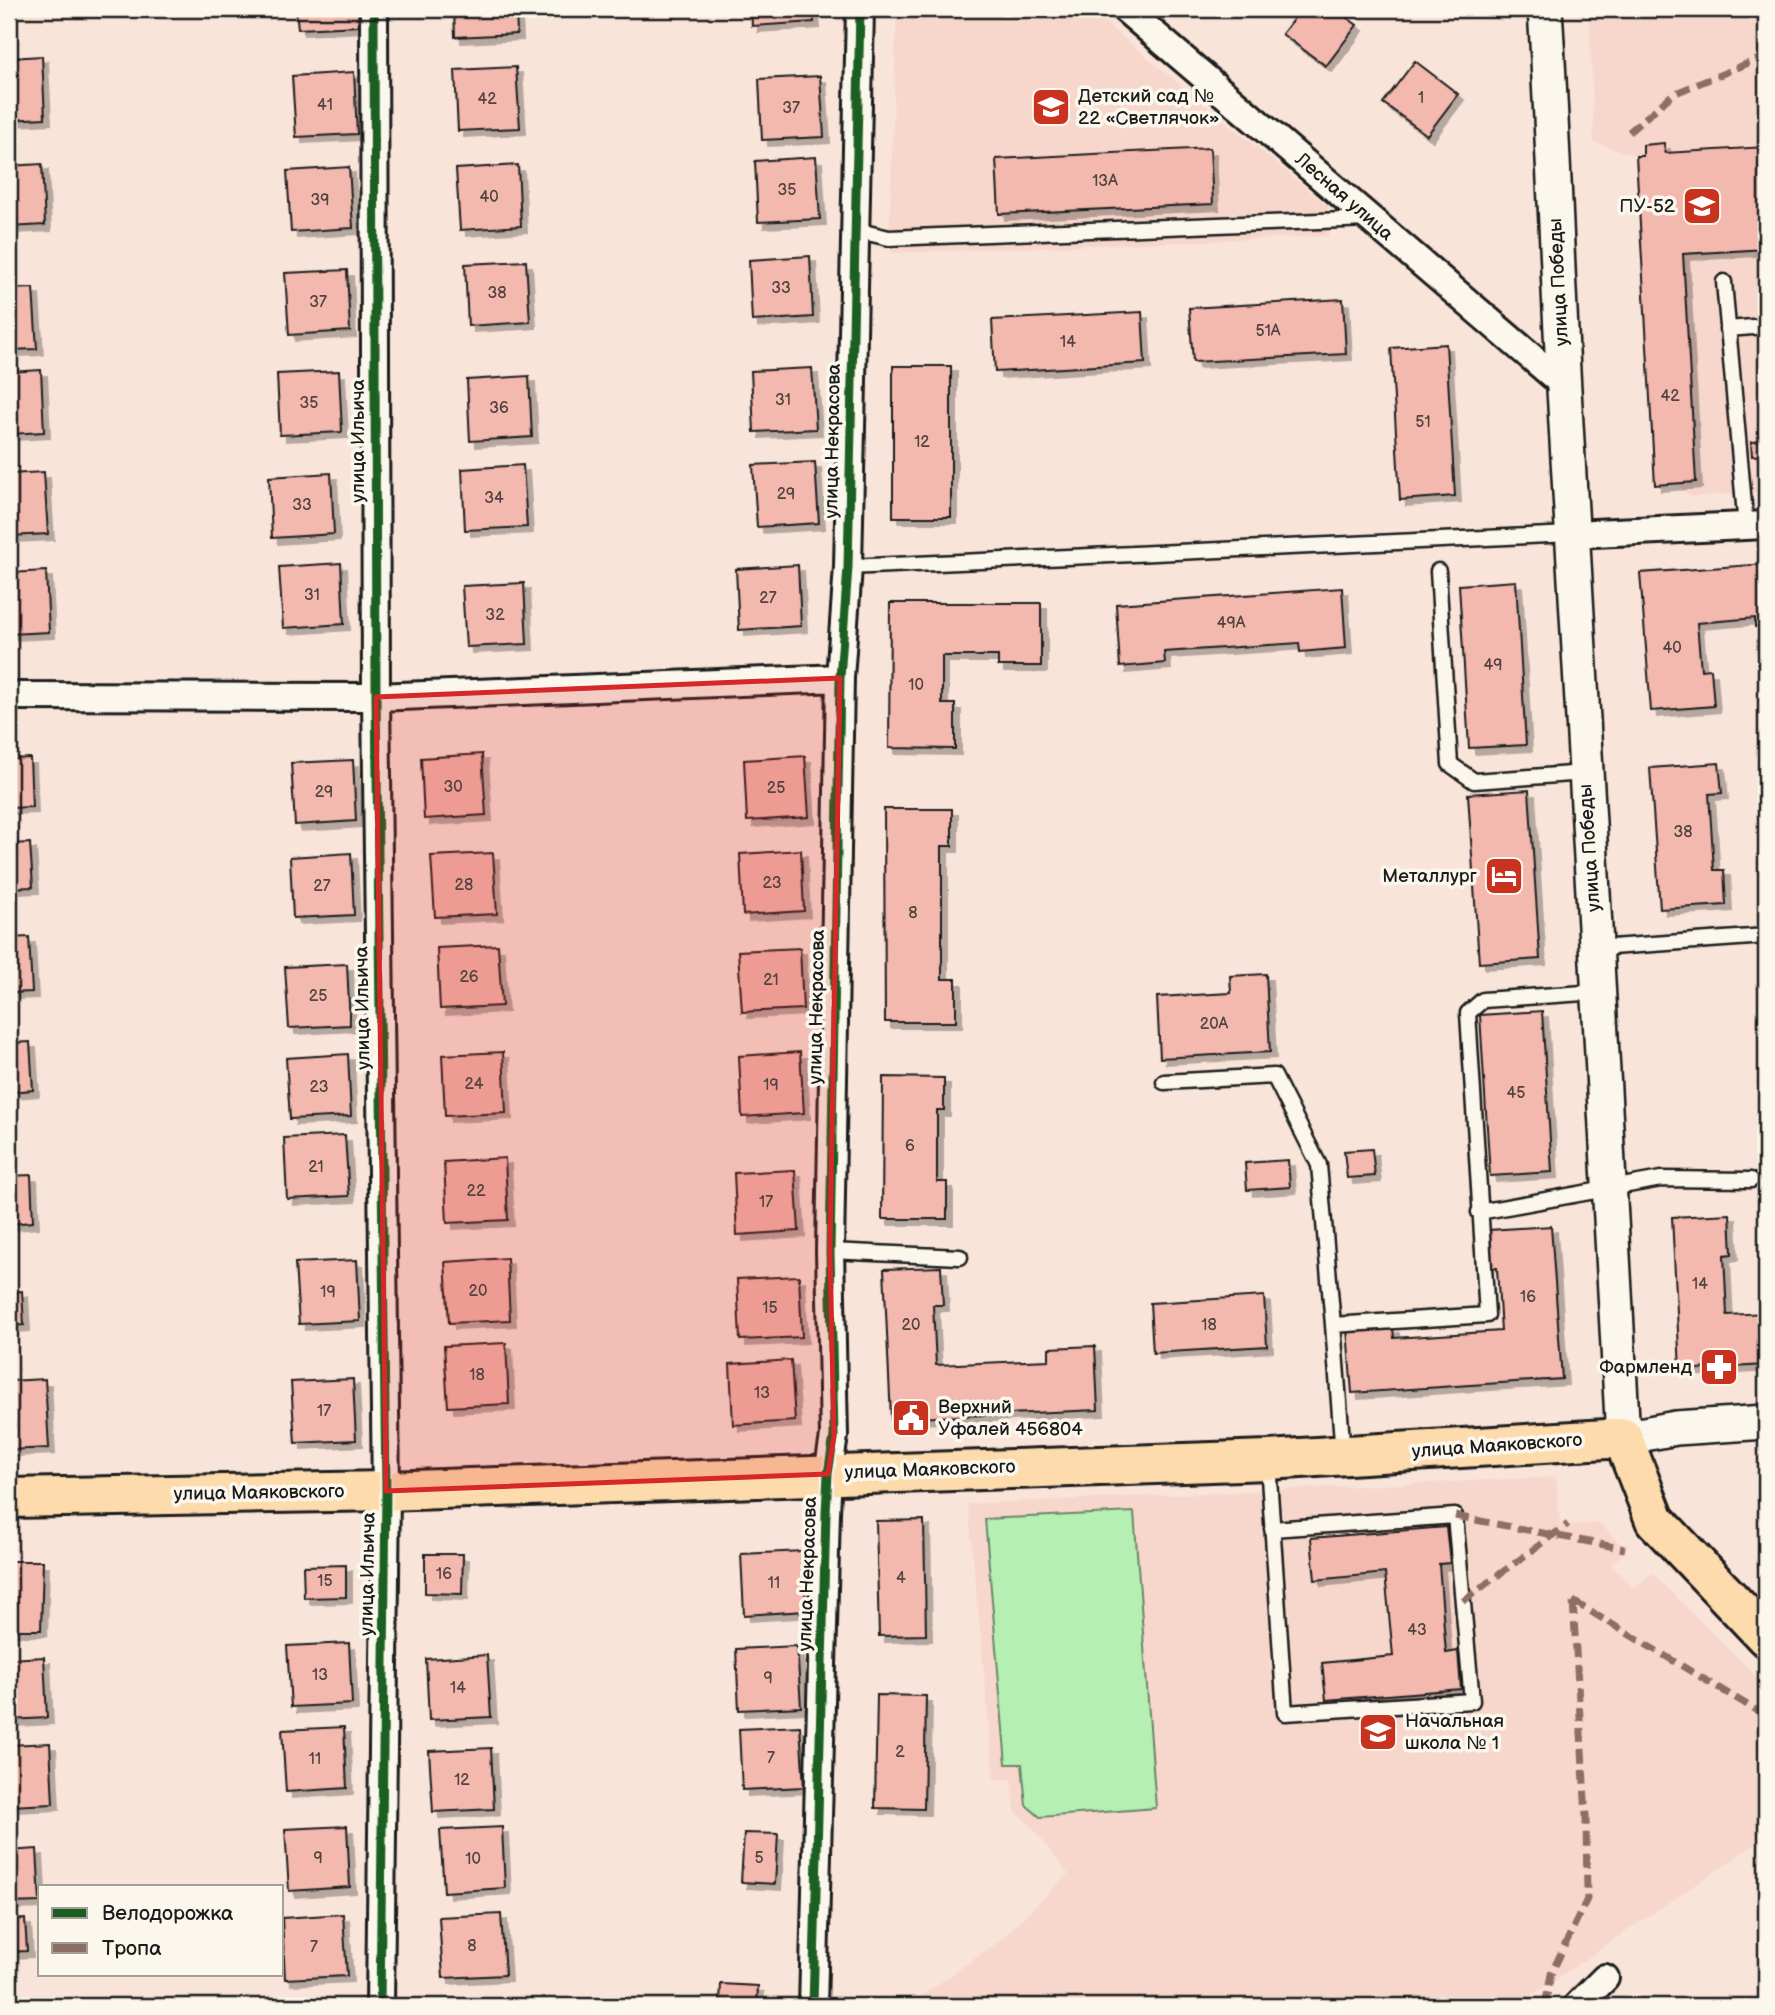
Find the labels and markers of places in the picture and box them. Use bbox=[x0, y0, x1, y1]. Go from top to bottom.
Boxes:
place label: Детский сад № 22 «Светлячок» bbox=[1078, 85, 1220, 130]
school or university icon: Детский сад № 22 «Светлячок» bbox=[1030, 86, 1072, 128]
school or university icon: ПУ-52 bbox=[1681, 185, 1723, 227]
place label: ПУ-52 bbox=[1619, 195, 1676, 218]
hotel icon: Металлург bbox=[1483, 855, 1525, 897]
place label: Металлург bbox=[1382, 865, 1478, 888]
pharmacy icon: Фармленд bbox=[1698, 1346, 1740, 1388]
place label: Фармленд bbox=[1599, 1356, 1692, 1379]
place label: Верхний Уфалей 456804 bbox=[938, 1396, 1083, 1441]
public building icon: Верхний Уфалей 456804 bbox=[890, 1397, 932, 1439]
place label: Начальная школа № 1 bbox=[1405, 1710, 1504, 1755]
school or university icon: Начальная школа № 1 bbox=[1357, 1711, 1399, 1753]

